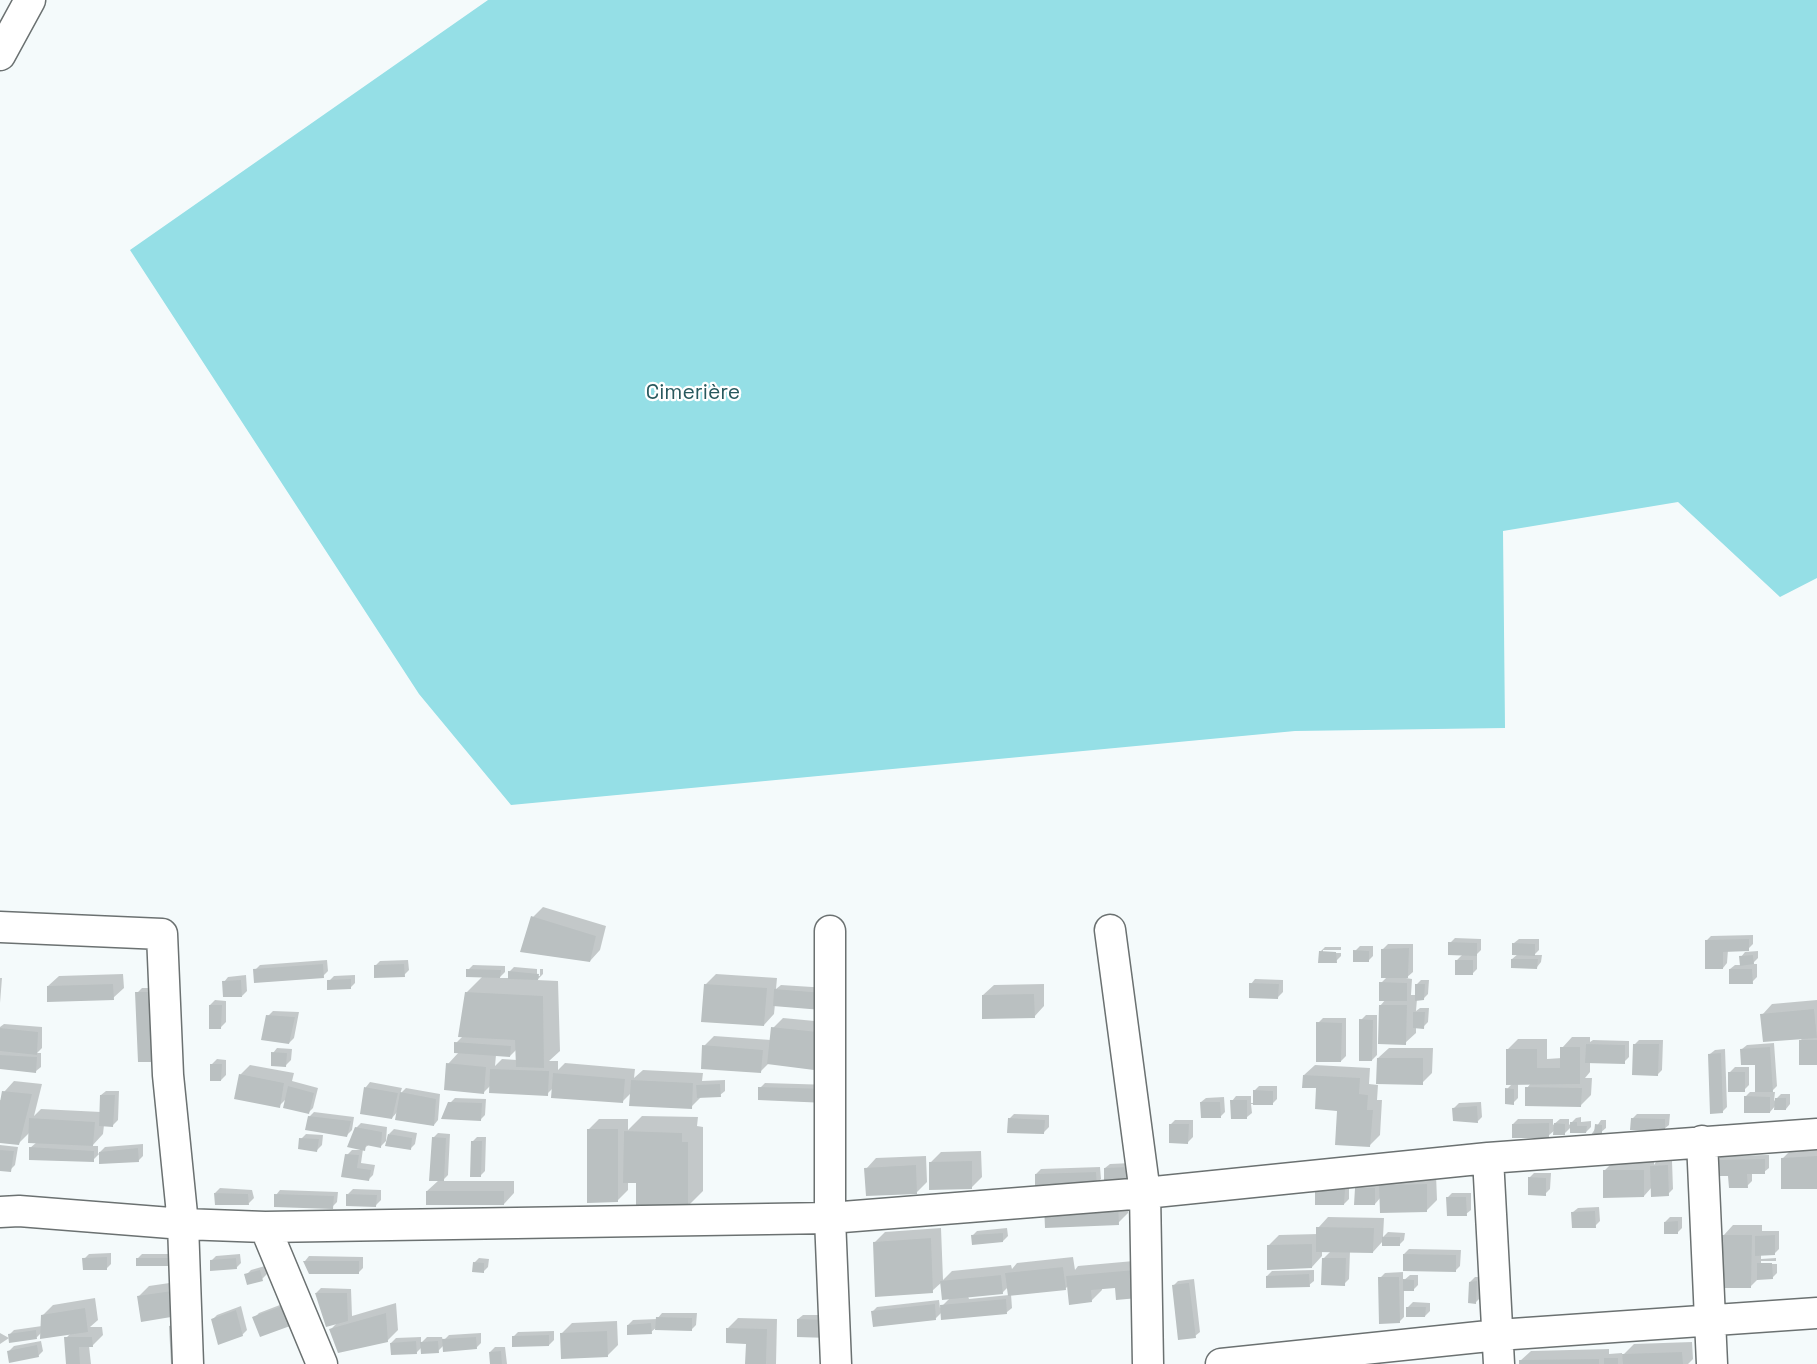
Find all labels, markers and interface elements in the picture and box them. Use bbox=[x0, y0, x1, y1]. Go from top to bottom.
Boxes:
park label: Cimerière bbox=[646, 380, 740, 406]

